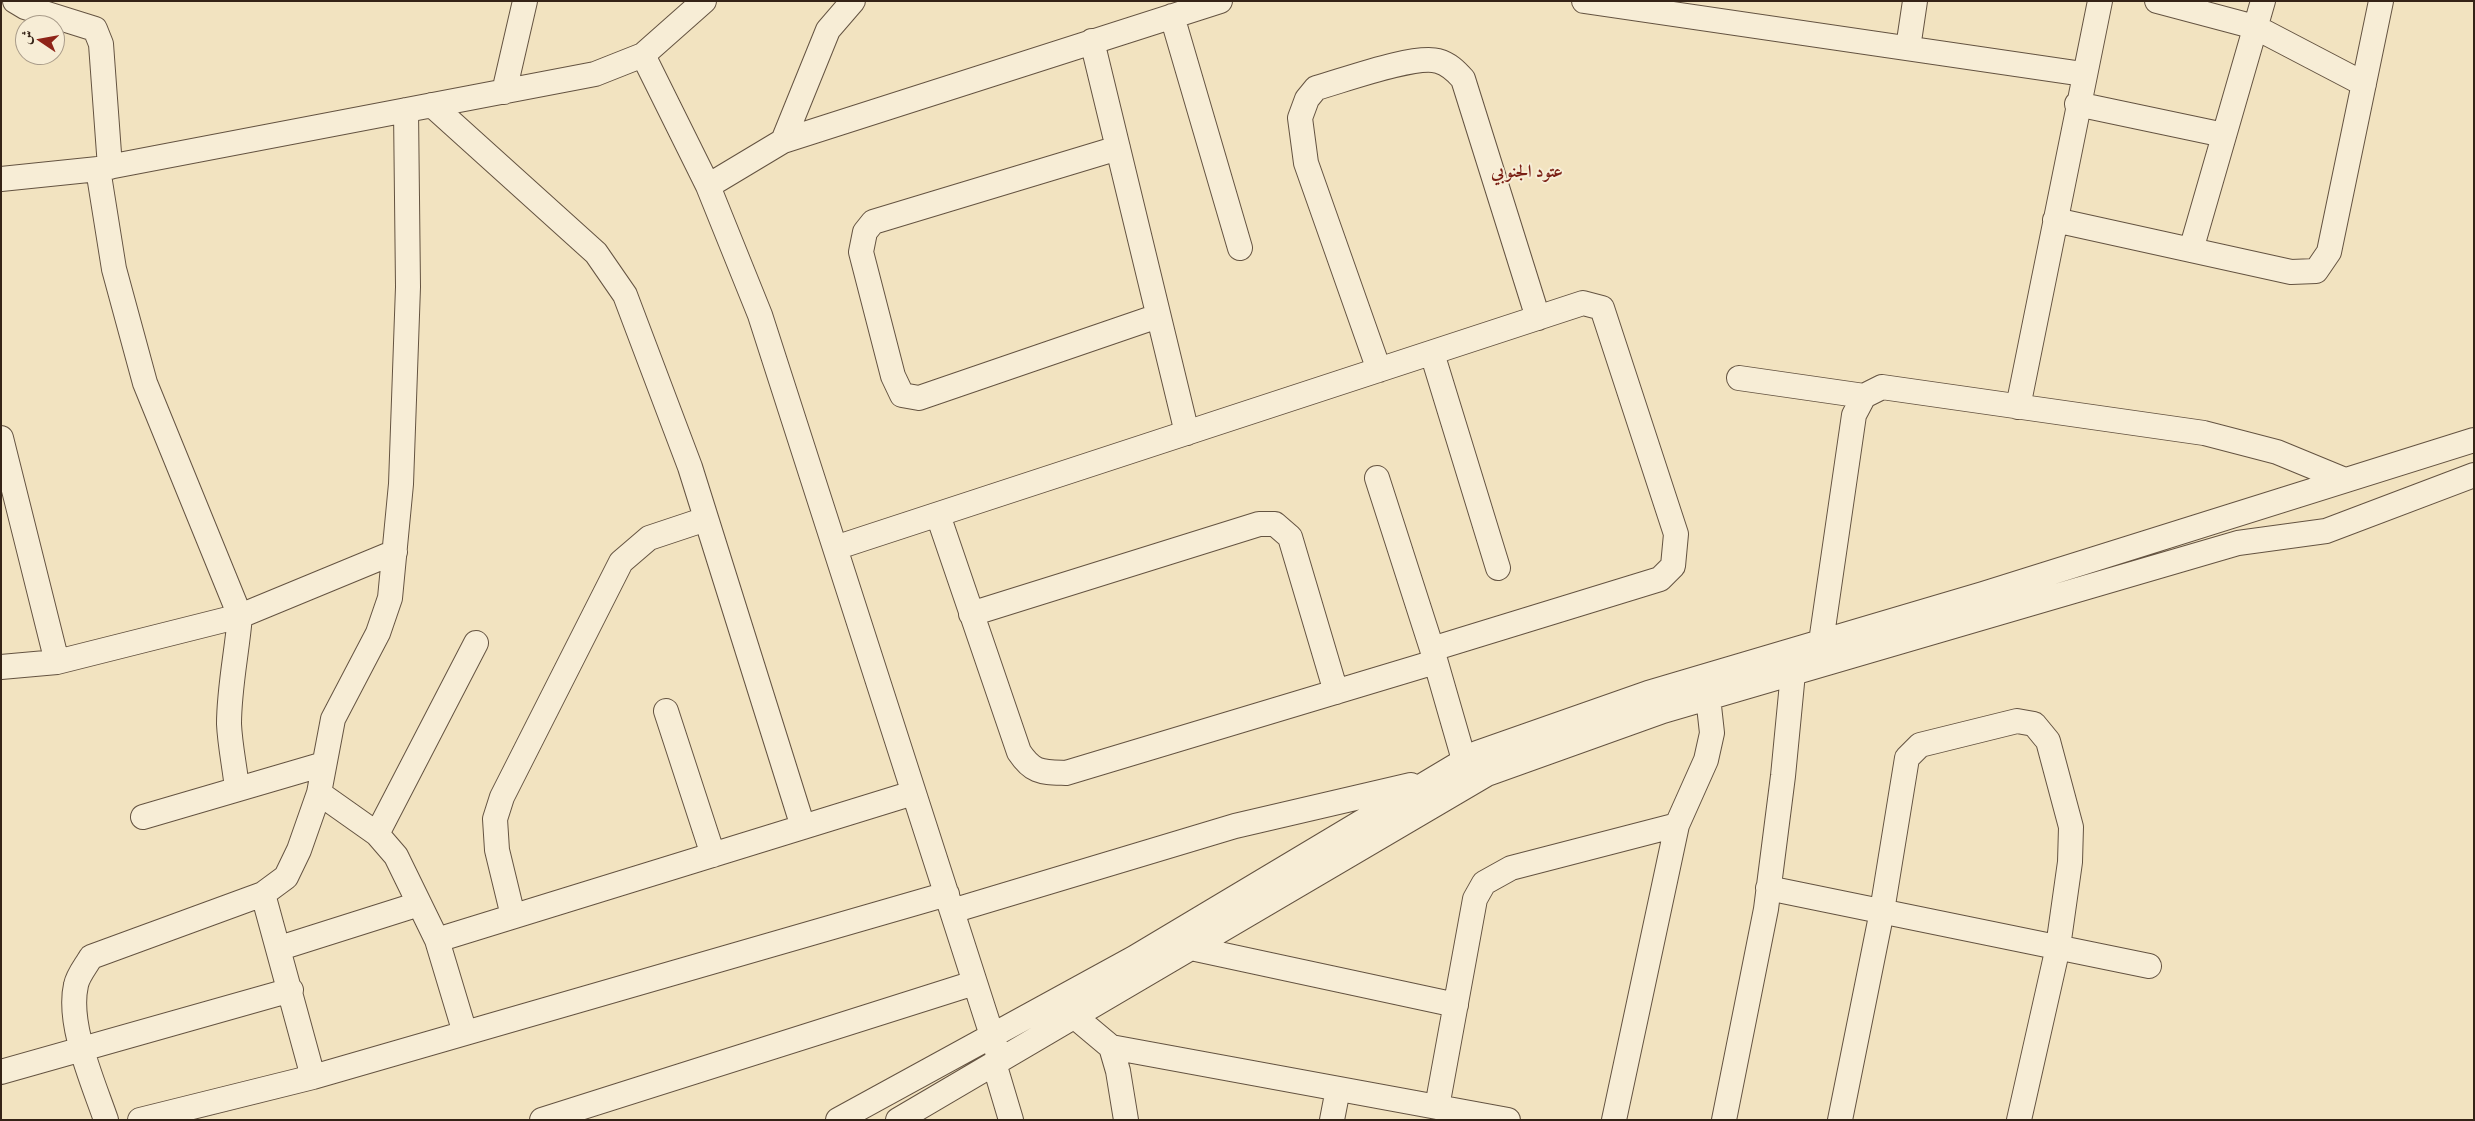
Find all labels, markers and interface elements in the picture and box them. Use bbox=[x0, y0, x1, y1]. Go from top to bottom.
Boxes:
north arrow bbox=[15, 15, 65, 65]
text: ش bbox=[15, 28, 38, 46]
district label: عتود الجنوبي bbox=[1491, 161, 1563, 183]

